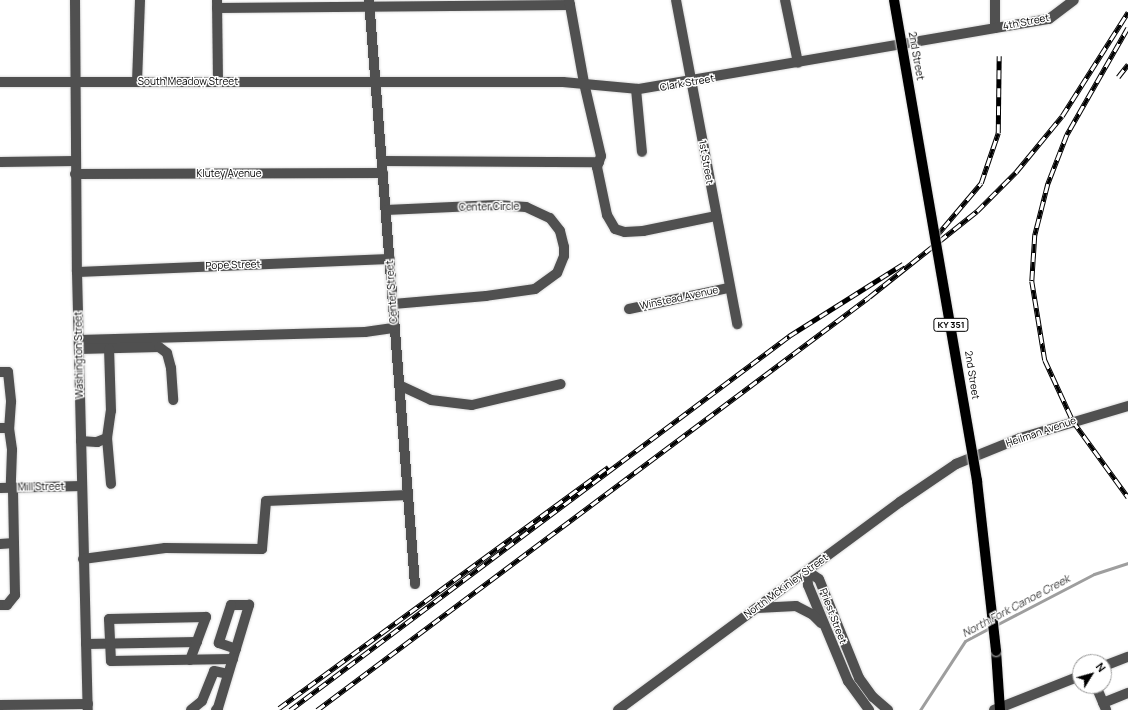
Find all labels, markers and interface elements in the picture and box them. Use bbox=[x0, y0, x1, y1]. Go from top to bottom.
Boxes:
street label: 4th Street bbox=[1002, 12, 1050, 32]
street label: 2nd Street bbox=[906, 31, 926, 81]
street label: Clark Street bbox=[659, 72, 715, 94]
street label: South Meadow Street bbox=[138, 76, 238, 88]
street label: 1st Street bbox=[696, 139, 716, 185]
street label: Klutey Avenue bbox=[196, 168, 262, 180]
street label: Center Circle bbox=[459, 200, 519, 214]
street label: Pope Street bbox=[205, 258, 261, 272]
street label: Center Street bbox=[384, 260, 400, 324]
street label: Winstead Avenue bbox=[639, 284, 719, 312]
street label: Washington Street bbox=[72, 311, 86, 399]
road number: KY 351 bbox=[933, 318, 969, 332]
street label: 2nd Street bbox=[962, 350, 982, 400]
street label: Heilman Avenue bbox=[1004, 414, 1078, 450]
street label: Mill Street bbox=[18, 481, 64, 493]
street label: North McKinley Street bbox=[742, 551, 830, 621]
water label: North Fork Canoe Creek bbox=[960, 572, 1072, 640]
street label: Priest Street bbox=[817, 587, 849, 645]
north arrow bbox=[1072, 654, 1112, 694]
text: N bbox=[1093, 659, 1110, 675]

